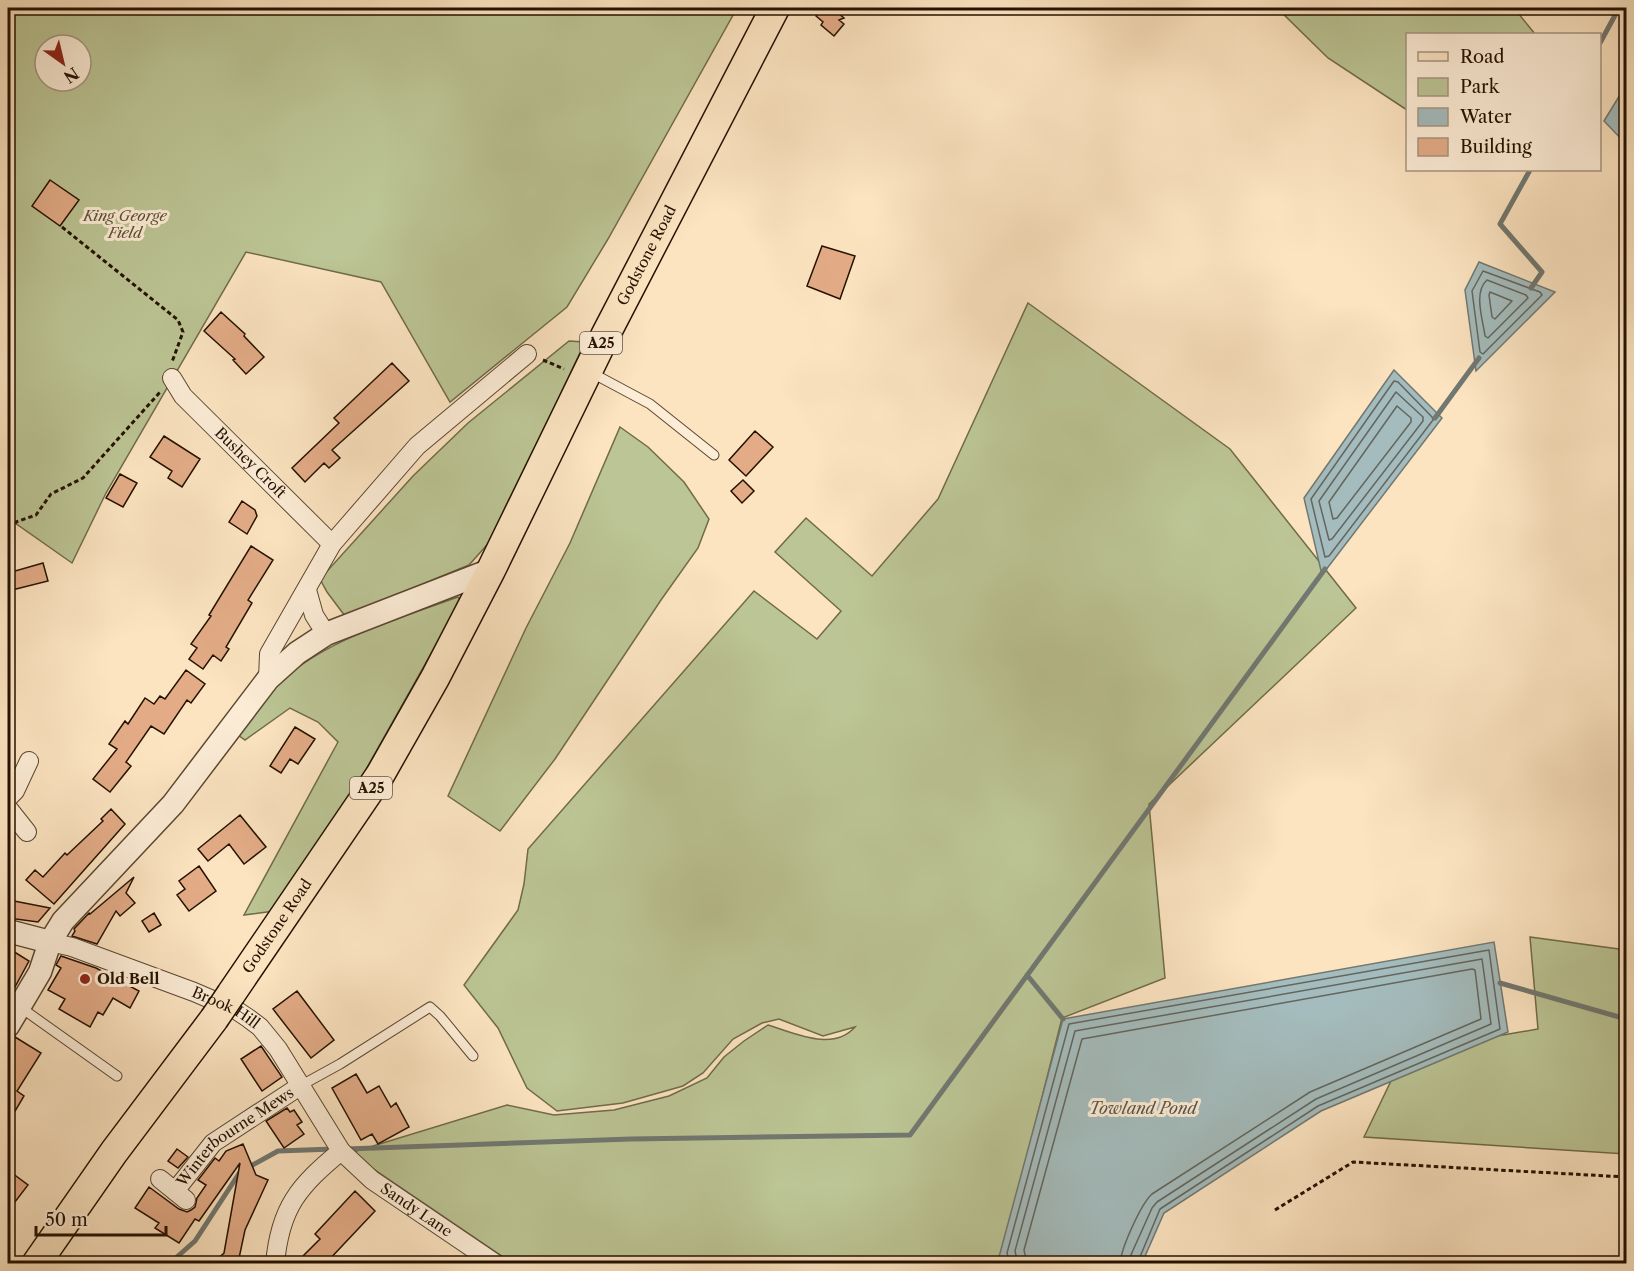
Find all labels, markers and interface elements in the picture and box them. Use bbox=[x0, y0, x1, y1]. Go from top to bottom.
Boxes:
north arrow bbox=[33, 33, 93, 93]
legend bbox=[1406, 33, 1601, 171]
text: Road bbox=[1460, 46, 1505, 68]
text: N bbox=[60, 63, 83, 88]
text: Park bbox=[1460, 76, 1501, 98]
text: Water bbox=[1459, 106, 1512, 128]
text: Building bbox=[1460, 136, 1532, 158]
street label: Godstone Road bbox=[612, 202, 680, 309]
park label: King George Field bbox=[82, 206, 167, 242]
road number: A25 bbox=[580, 332, 622, 354]
street label: Bushey Croft bbox=[211, 423, 291, 502]
road number: A25 bbox=[350, 777, 392, 799]
street label: Godstone Road bbox=[238, 875, 316, 977]
place label: Old Bell bbox=[97, 969, 159, 988]
marker: Old Bell bbox=[78, 972, 92, 986]
street label: Brook Hill bbox=[189, 982, 264, 1033]
street label: Winterbourne Mews bbox=[172, 1083, 297, 1191]
water label: Towland Pond bbox=[1089, 1098, 1198, 1118]
street label: Sandy Lane bbox=[377, 1179, 456, 1241]
scale bar bbox=[36, 1199, 166, 1237]
text: 50 m bbox=[45, 1209, 88, 1231]

